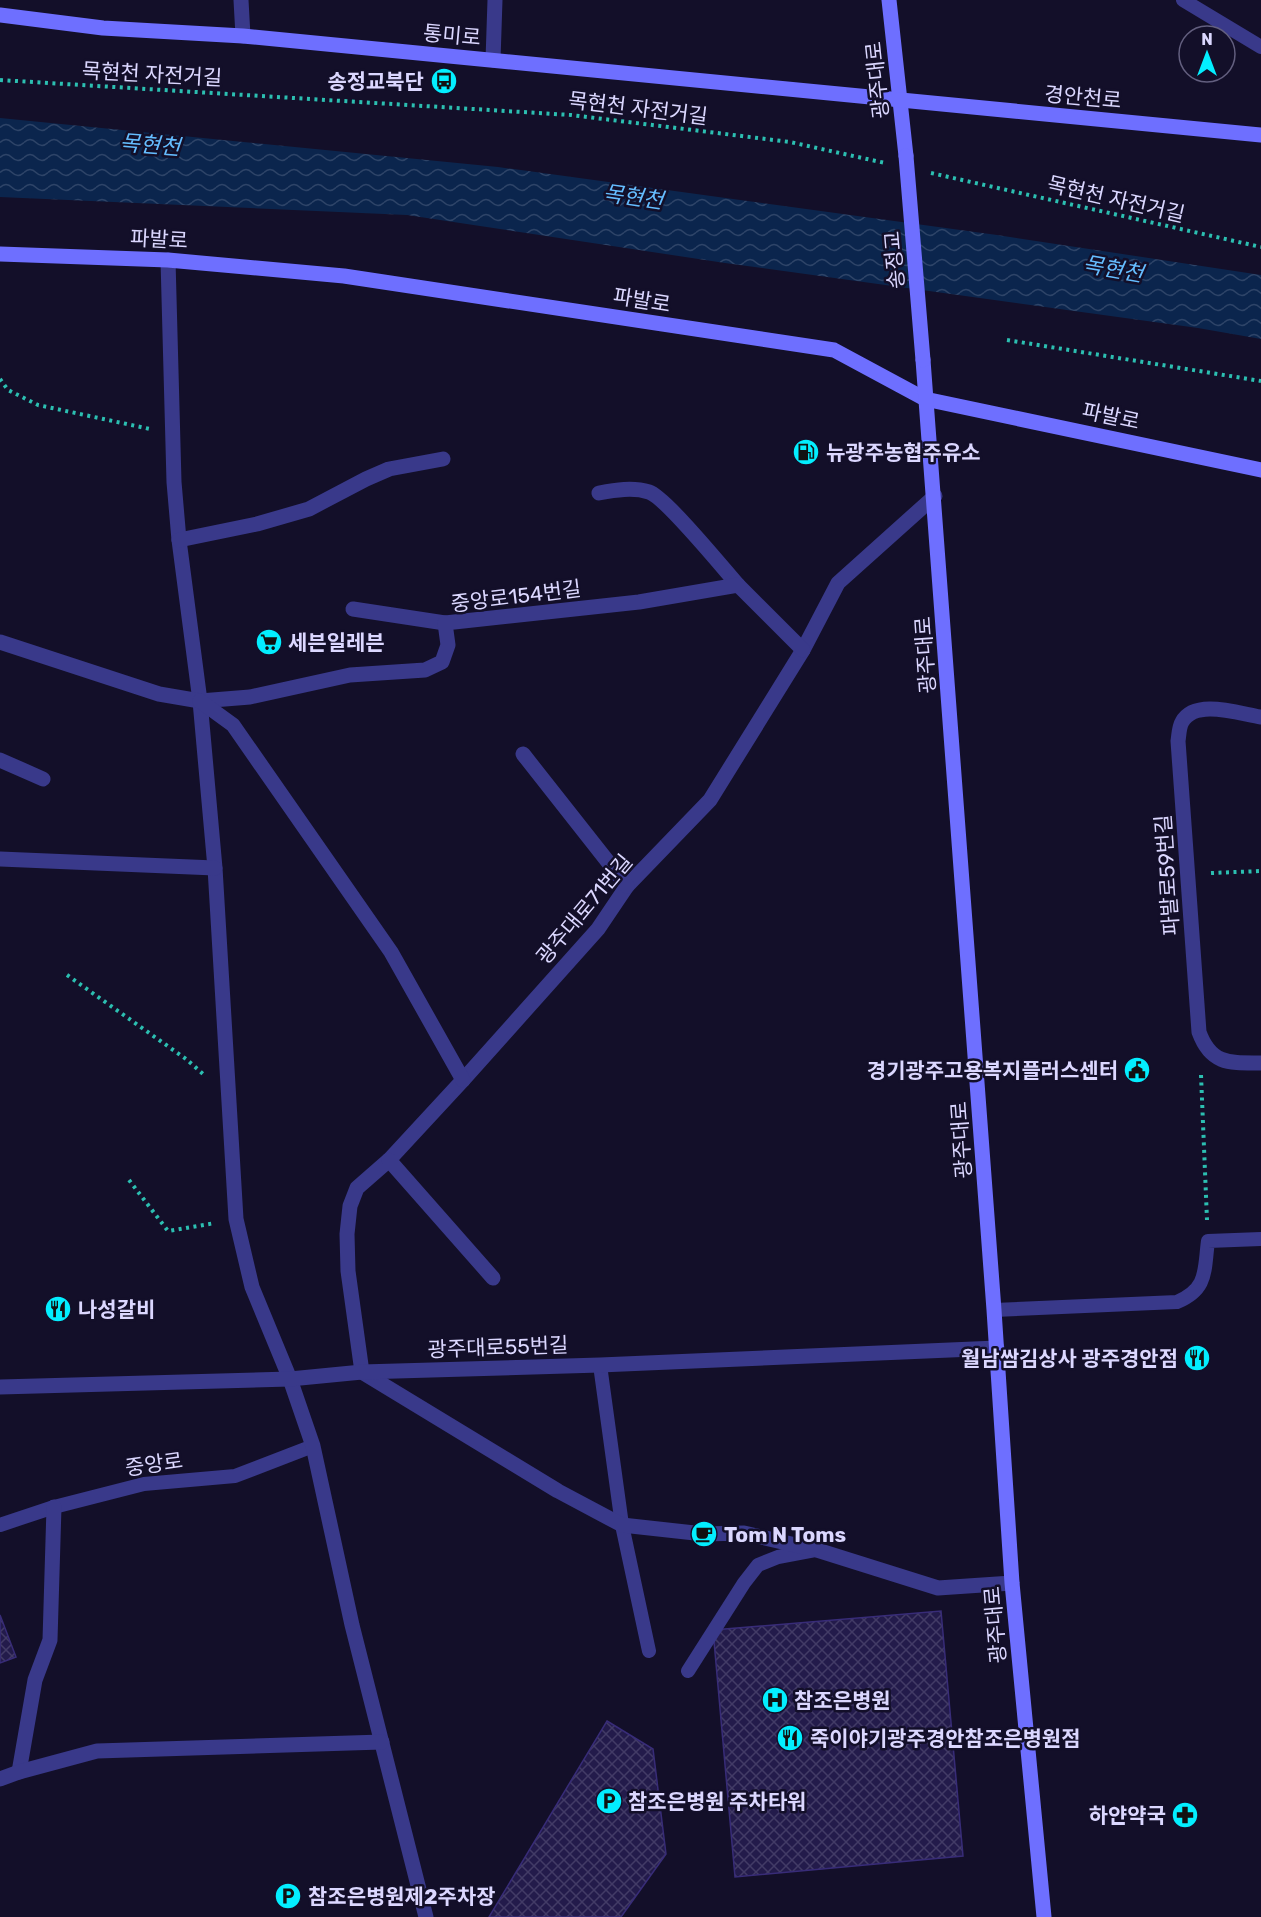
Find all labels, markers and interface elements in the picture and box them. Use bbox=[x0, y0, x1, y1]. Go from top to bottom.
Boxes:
street label: 통미로 bbox=[422, 20, 482, 50]
north arrow bbox=[1177, 24, 1237, 84]
text: N bbox=[1201, 30, 1213, 49]
street label: 광주대로 bbox=[861, 40, 893, 120]
street label: 목현천 자전거길 bbox=[81, 58, 223, 90]
bus stop icon: 송정교북단 bbox=[429, 66, 459, 96]
place label: 송정교북단 bbox=[327, 69, 424, 94]
street label: 경안천로 bbox=[1043, 81, 1123, 113]
street label: 목현천 자전거길 bbox=[567, 87, 709, 129]
water label: 목현천 bbox=[119, 129, 184, 161]
street label: 목현천 자전거길 bbox=[1045, 171, 1187, 227]
water label: 목현천 bbox=[601, 179, 668, 215]
street label: 파발로 bbox=[129, 225, 189, 253]
street label: 송정교 bbox=[879, 230, 909, 290]
water label: 목현천 bbox=[1081, 250, 1148, 288]
street label: 파발로 bbox=[611, 283, 673, 317]
street label: 파발로 bbox=[1080, 398, 1142, 434]
fuel station icon: 뉴광주농협주유소 bbox=[791, 437, 821, 467]
place label: 뉴광주농협주유소 bbox=[826, 440, 981, 465]
street label: 중앙로154번길 bbox=[449, 576, 583, 616]
street label: 광주대로 bbox=[910, 616, 940, 694]
supermarket icon: 세븐일레븐 bbox=[254, 627, 284, 657]
place label: 세븐일레븐 bbox=[288, 630, 385, 655]
street label: 파발로59번길 bbox=[1150, 814, 1184, 936]
street label: 광주대로71번길 bbox=[531, 849, 637, 969]
public building icon: 경기광주고용복지플러스센터 bbox=[1122, 1055, 1152, 1085]
place label: 경기광주고용복지플러스센터 bbox=[867, 1058, 1118, 1083]
street label: 광주대로 bbox=[946, 1101, 976, 1179]
restaurant icon: 나성갈비 bbox=[43, 1294, 73, 1324]
place label: 나성갈비 bbox=[78, 1297, 155, 1322]
street label: 광주대로55번길 bbox=[427, 1332, 569, 1362]
restaurant icon: 월남쌈김상사 광주경안점 bbox=[1182, 1343, 1212, 1373]
place label: 월남쌈김상사 광주경안점 bbox=[961, 1346, 1178, 1371]
street label: 중앙로 bbox=[124, 1448, 184, 1480]
cafe icon: Tom N Toms bbox=[689, 1519, 719, 1549]
place label: Tom N Toms bbox=[724, 1522, 846, 1547]
street label: 광주대로 bbox=[979, 1585, 1011, 1665]
hospital icon: 참조은병원 bbox=[760, 1685, 790, 1715]
place label: 참조은병원 bbox=[794, 1688, 891, 1713]
restaurant icon: 죽이야기광주경안참조은병원점 bbox=[775, 1723, 805, 1753]
place label: 죽이야기광주경안참조은병원점 bbox=[810, 1726, 1080, 1751]
parking icon: 참조은병원 주차타워 bbox=[594, 1786, 624, 1816]
place label: 참조은병원 주차타워 bbox=[628, 1789, 806, 1814]
pharmacy icon: 하얀약국 bbox=[1170, 1800, 1200, 1830]
place label: 하얀약국 bbox=[1089, 1803, 1166, 1828]
parking icon: 참조은병원제2주차장 bbox=[273, 1881, 303, 1911]
place label: 참조은병원제2주차장 bbox=[308, 1884, 496, 1909]

